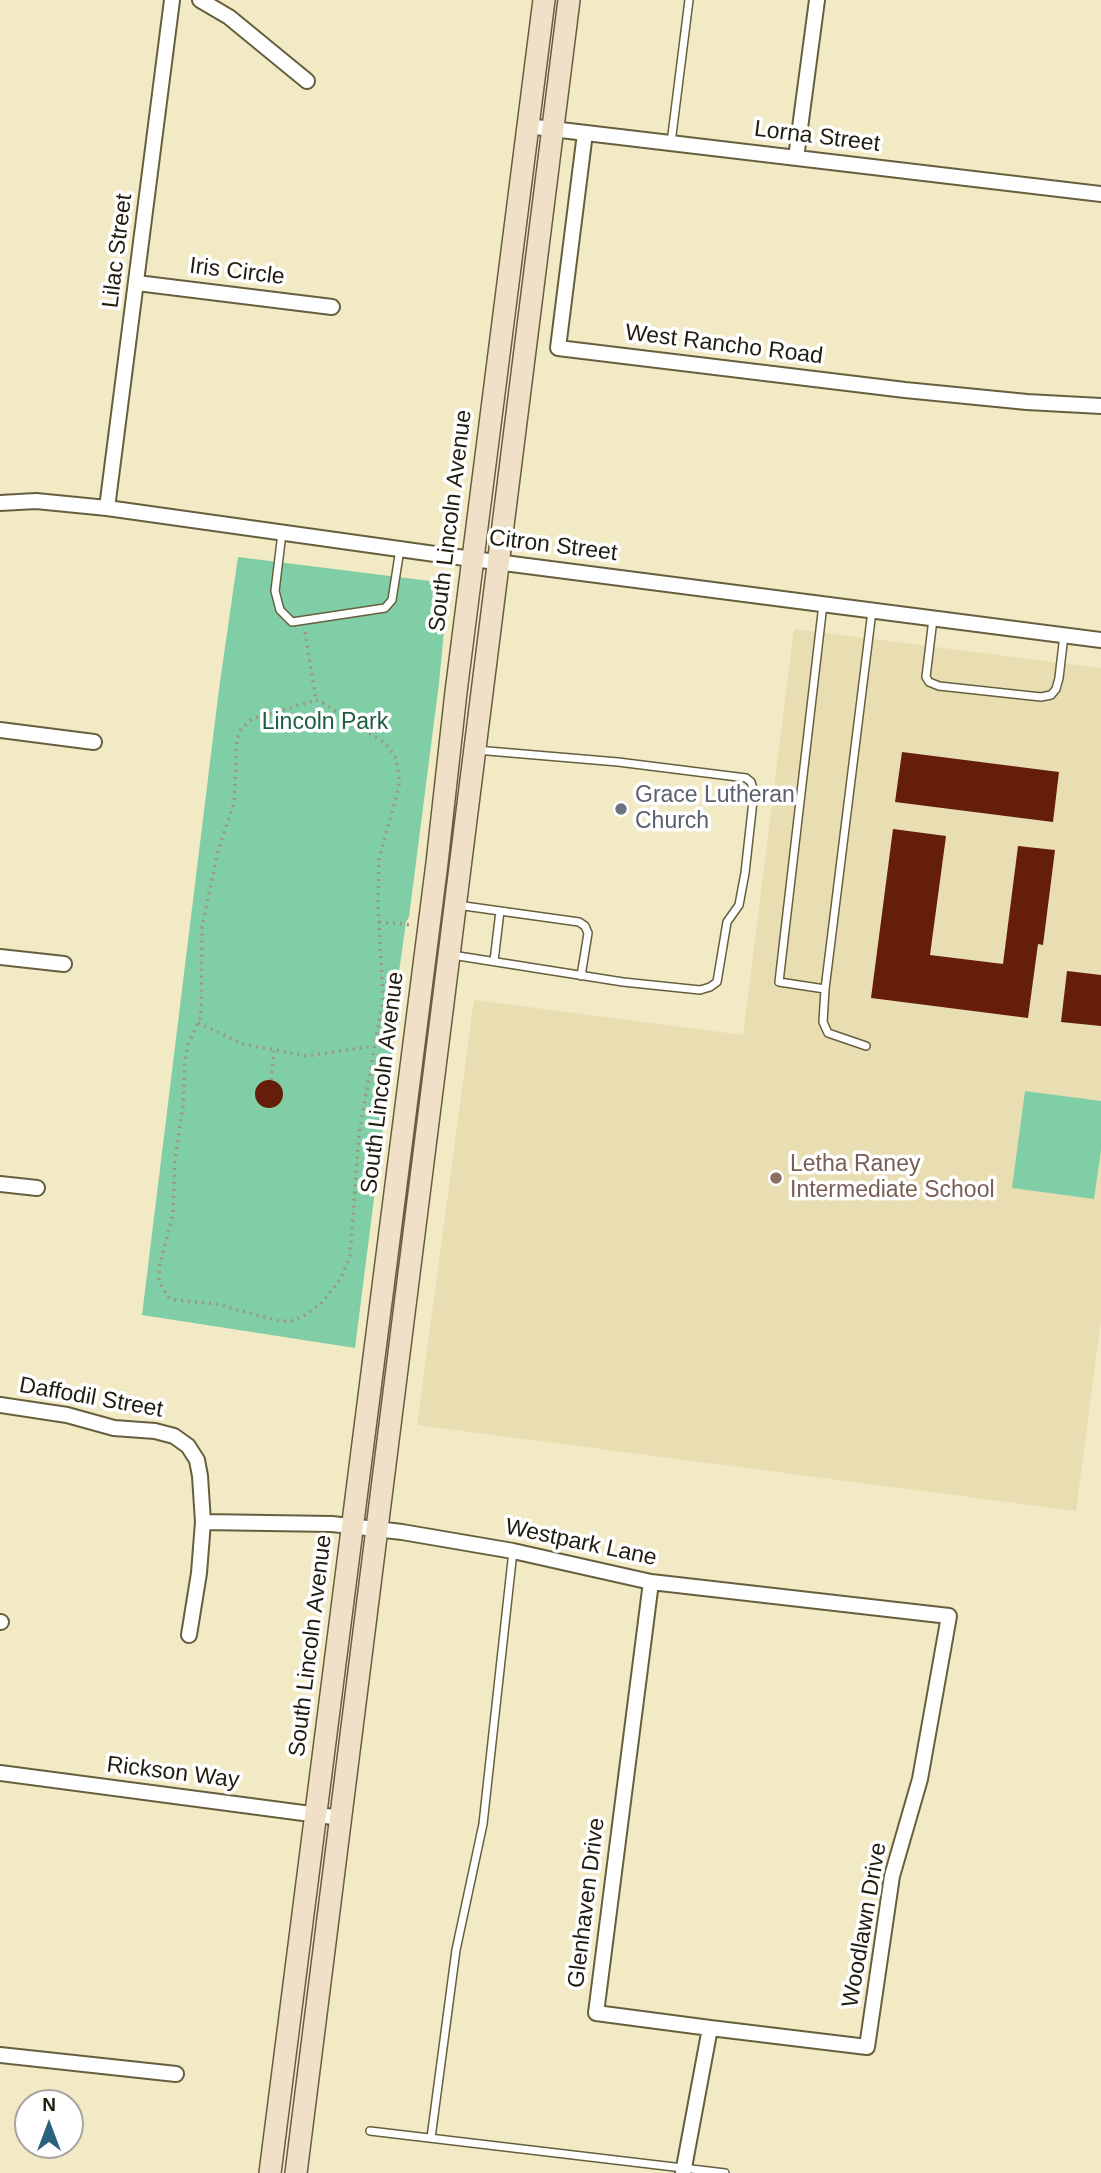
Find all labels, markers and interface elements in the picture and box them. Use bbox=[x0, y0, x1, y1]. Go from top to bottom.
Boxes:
street label: Lorna Street bbox=[753, 116, 881, 158]
street label: Lilac Street bbox=[97, 192, 139, 310]
street label: Iris Circle bbox=[188, 252, 286, 292]
street label: West Rancho Road bbox=[624, 319, 824, 371]
street label: South Lincoln Avenue bbox=[424, 408, 478, 634]
street label: Citron Street bbox=[487, 524, 619, 568]
park label: Lincoln Park bbox=[262, 709, 388, 737]
place label: Grace Lutheran Church bbox=[635, 782, 795, 836]
marker: Grace Lutheran Church bbox=[613, 801, 629, 817]
street label: South Lincoln Avenue bbox=[356, 970, 410, 1196]
place label: Letha Raney Intermediate School bbox=[790, 1151, 995, 1205]
marker: Letha Raney Intermediate School bbox=[768, 1170, 784, 1186]
street label: Daffodil Street bbox=[17, 1372, 165, 1424]
street label: Westpark Lane bbox=[503, 1513, 659, 1573]
street label: South Lincoln Avenue bbox=[284, 1533, 338, 1759]
street label: Rickson Way bbox=[105, 1751, 241, 1795]
street label: Glenhaven Drive bbox=[563, 1816, 611, 1990]
street label: Woodlawn Drive bbox=[837, 1840, 893, 2010]
north arrow bbox=[14, 2089, 84, 2159]
text: N bbox=[42, 2094, 56, 2115]

